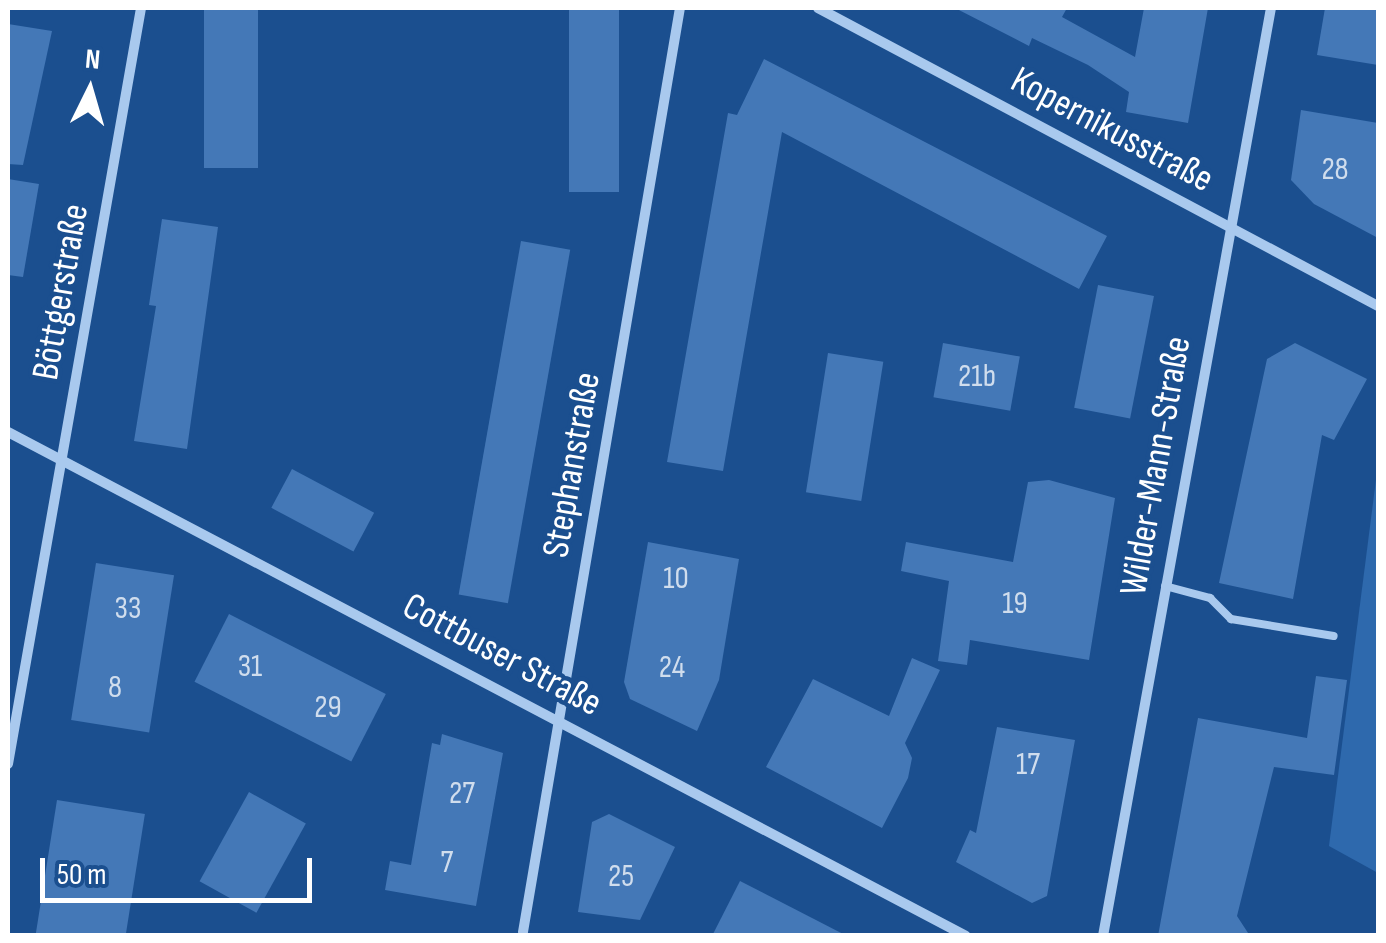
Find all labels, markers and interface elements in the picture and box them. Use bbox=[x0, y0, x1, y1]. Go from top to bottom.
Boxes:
north arrow bbox=[40, 40, 140, 140]
text: N bbox=[84, 43, 102, 77]
street label: Kopernikusstraße bbox=[1003, 58, 1221, 202]
house number: 28 bbox=[1321, 151, 1349, 189]
street label: Böttgerstraße bbox=[23, 200, 99, 384]
street label: Wilder-Mann-Straße bbox=[1111, 333, 1201, 599]
house number: 21b bbox=[958, 358, 996, 396]
street label: Stephanstraße bbox=[533, 369, 611, 561]
house number: 10 bbox=[663, 560, 689, 598]
street label: Cottbuser Straße bbox=[395, 584, 609, 726]
house number: 19 bbox=[1002, 585, 1028, 623]
house number: 33 bbox=[115, 590, 141, 628]
house number: 31 bbox=[238, 648, 262, 686]
house number: 24 bbox=[659, 649, 685, 687]
house number: 8 bbox=[108, 669, 122, 707]
house number: 29 bbox=[314, 689, 342, 727]
house number: 17 bbox=[1016, 746, 1040, 784]
house number: 27 bbox=[449, 775, 475, 813]
scale bar bbox=[45, 838, 318, 900]
house number: 7 bbox=[441, 844, 453, 882]
text: 50 m bbox=[57, 857, 106, 893]
house number: 25 bbox=[608, 858, 634, 896]

